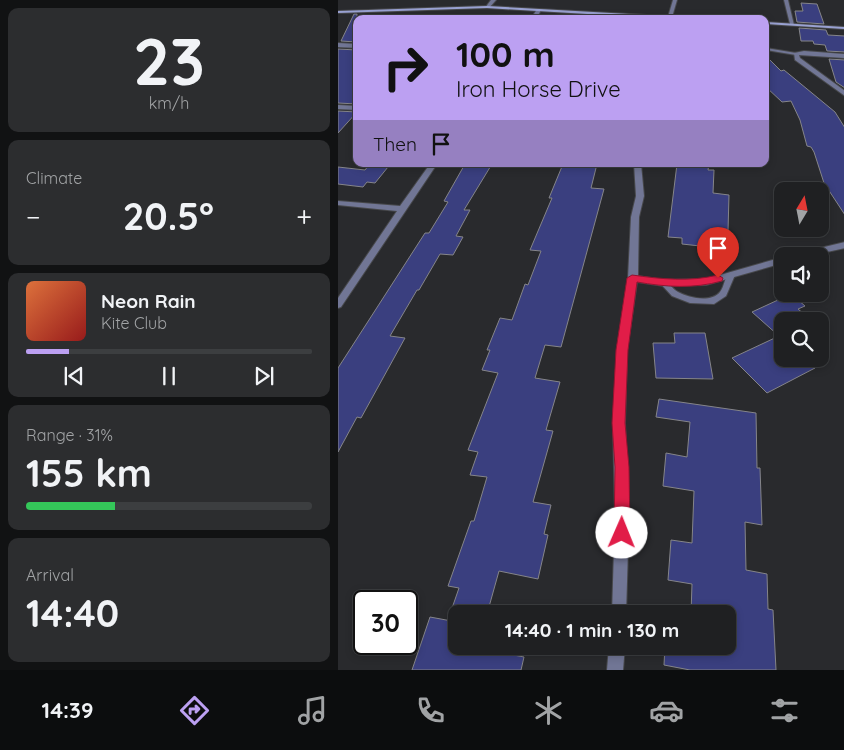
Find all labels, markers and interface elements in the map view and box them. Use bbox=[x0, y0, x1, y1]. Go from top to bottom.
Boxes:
text: 23 bbox=[133, 20, 205, 101]
text: 100 m bbox=[456, 32, 555, 76]
icon: right bbox=[373, 35, 438, 100]
text: Iron Horse Drive bbox=[456, 75, 621, 103]
text: km/h bbox=[149, 93, 189, 113]
icon: arrive bbox=[427, 130, 455, 158]
text: Then bbox=[373, 132, 417, 156]
text: Climate bbox=[26, 168, 82, 188]
north arrow bbox=[774, 182, 829, 238]
map controls bbox=[774, 182, 829, 367]
text: 20.5° bbox=[123, 192, 214, 240]
text: − bbox=[26, 199, 41, 234]
text: + bbox=[296, 199, 312, 234]
pin bbox=[697, 227, 739, 278]
icon: arrive bbox=[704, 234, 732, 262]
button: sound bbox=[774, 247, 829, 302]
text: Neon Rain bbox=[101, 289, 196, 313]
button: search bbox=[774, 312, 829, 367]
text: Kite Club bbox=[101, 313, 167, 333]
icon: previous bbox=[60, 362, 88, 390]
icon: pause bbox=[155, 362, 183, 390]
icon: next bbox=[250, 362, 278, 390]
text: Range · 31% bbox=[26, 425, 113, 445]
text: 155 km bbox=[26, 449, 152, 497]
position arrow bbox=[595, 506, 647, 558]
text: Arrival bbox=[26, 565, 74, 585]
text: 14:40 bbox=[26, 589, 119, 637]
speed limit sign: 30 bbox=[353, 590, 418, 655]
text: 14:40 · 1 min · 130 m bbox=[505, 618, 679, 642]
icon: directions bbox=[177, 693, 212, 728]
icon: music bbox=[295, 693, 330, 728]
icon: phone bbox=[413, 693, 448, 728]
icon: climate bbox=[531, 693, 566, 728]
icon: car bbox=[649, 693, 684, 728]
icon: filters bbox=[767, 693, 802, 728]
text: 14:39 bbox=[42, 696, 93, 724]

